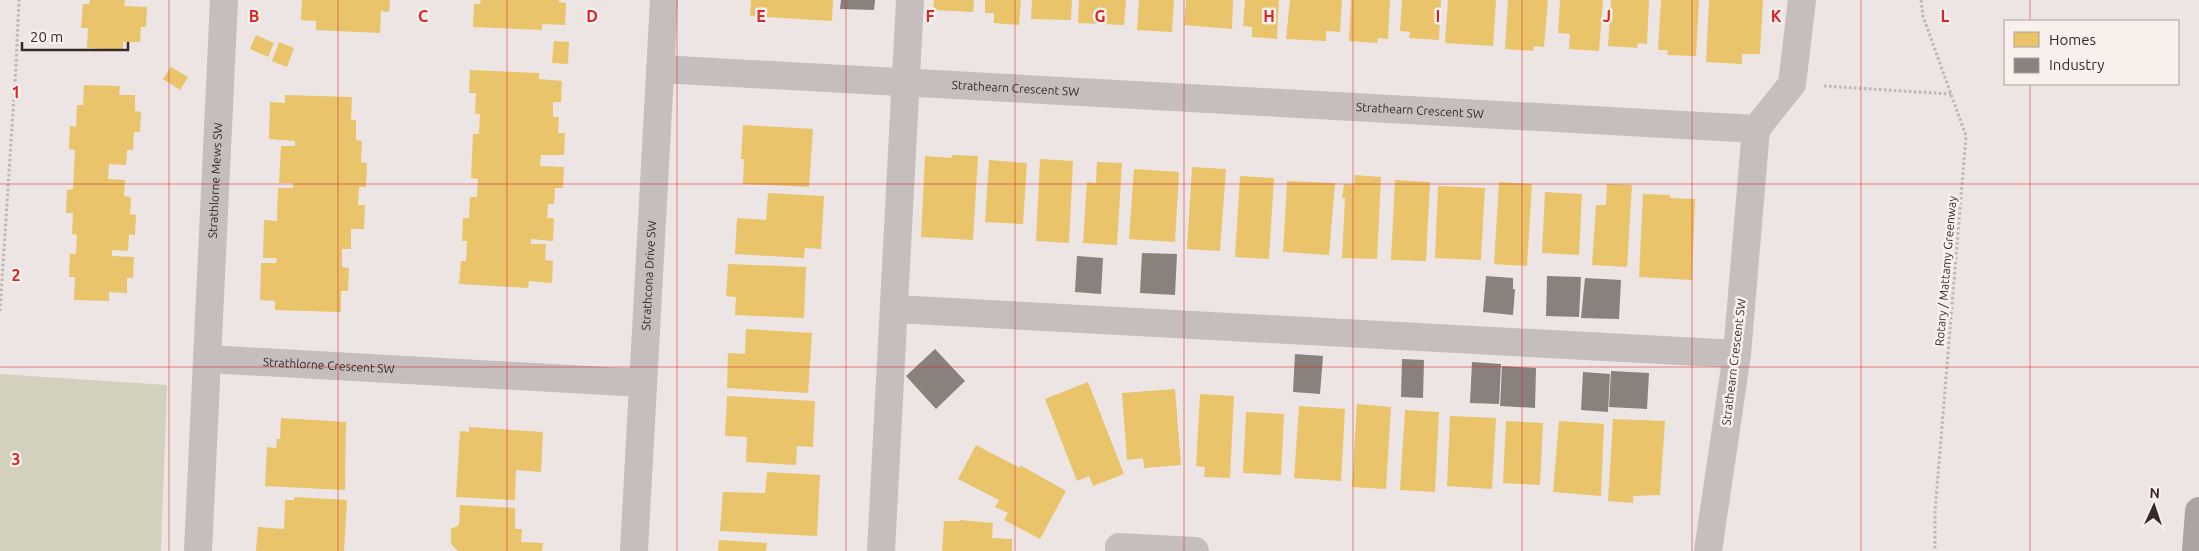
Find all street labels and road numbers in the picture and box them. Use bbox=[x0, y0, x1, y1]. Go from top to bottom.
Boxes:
street label: Strathearn Crescent SW bbox=[951, 78, 1080, 98]
street label: Strathearn Crescent SW bbox=[1356, 100, 1484, 120]
street label: Strathlorne Mews SW bbox=[206, 122, 224, 239]
street label: Rotary / Mattamy Greenway bbox=[1932, 195, 1959, 347]
street label: Strathcona Drive SW bbox=[639, 220, 658, 331]
street label: Strathearn Crescent SW bbox=[1719, 298, 1748, 426]
street label: Strathlorne Crescent SW bbox=[263, 355, 395, 375]

